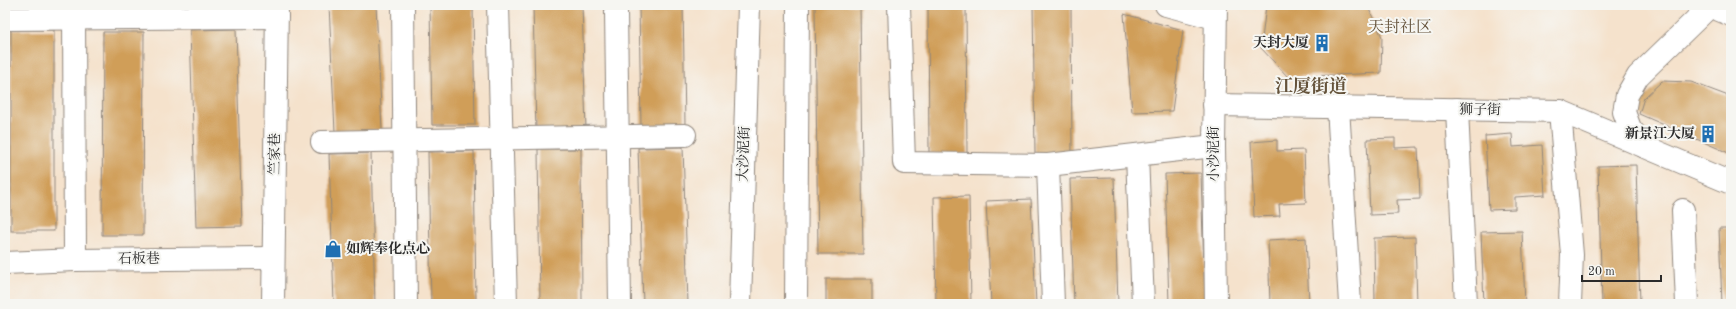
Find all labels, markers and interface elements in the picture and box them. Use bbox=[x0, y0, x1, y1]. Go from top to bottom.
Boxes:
district label: 天封社区 bbox=[1368, 18, 1432, 36]
building icon: 天封大厦 bbox=[1312, 33, 1332, 53]
place label: 天封大厦 bbox=[1253, 35, 1309, 50]
district label: 江厦街道 bbox=[1275, 76, 1347, 96]
street label: 狮子街 bbox=[1459, 102, 1501, 117]
building icon: 新景江大厦 bbox=[1698, 124, 1718, 144]
place label: 新景江大厦 bbox=[1625, 125, 1695, 141]
street label: 大沙泥街 bbox=[735, 126, 752, 182]
street label: 小沙泥街 bbox=[1206, 126, 1221, 182]
street label: 竺家巷 bbox=[267, 133, 282, 175]
shop icon: 如辉奉化点心 bbox=[323, 239, 343, 259]
place label: 如辉奉化点心 bbox=[346, 241, 430, 256]
street label: 石板巷 bbox=[118, 251, 160, 266]
scale bar bbox=[1582, 257, 1661, 283]
text: 20 m bbox=[1588, 266, 1615, 278]

